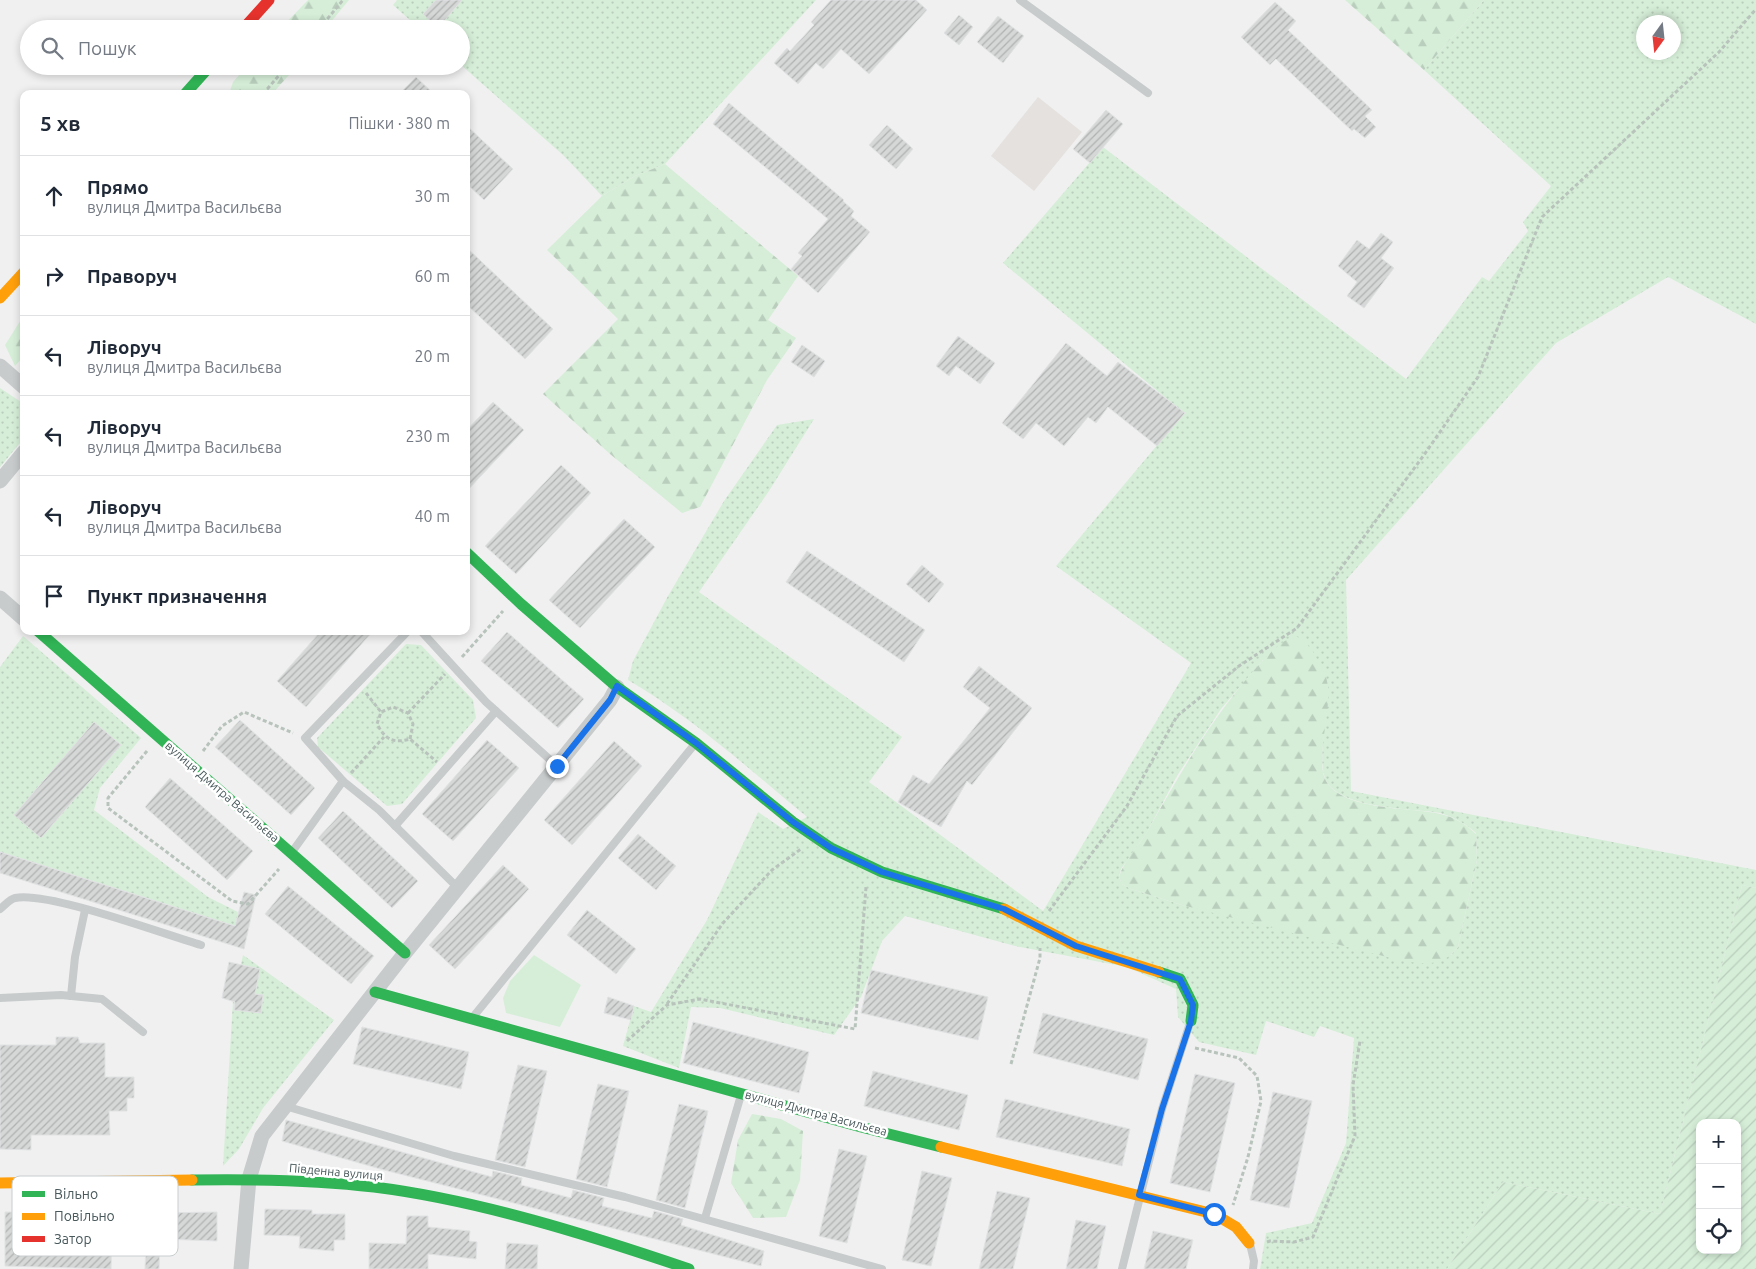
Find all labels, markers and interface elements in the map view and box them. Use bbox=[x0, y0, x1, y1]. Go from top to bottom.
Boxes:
north arrow bbox=[1636, 15, 1681, 60]
search box bbox=[20, 20, 470, 75]
icon: search bbox=[38, 34, 66, 62]
text: Пошук bbox=[78, 37, 137, 59]
text: 5 хв bbox=[40, 111, 81, 135]
text: Пішки · 380 m bbox=[349, 114, 450, 132]
text: Прямо bbox=[87, 176, 149, 198]
icon: ahead bbox=[40, 182, 68, 210]
text: 30 m bbox=[414, 187, 450, 205]
text: вулиця Дмитра Васильєва bbox=[87, 198, 282, 216]
icon: right bbox=[40, 262, 68, 290]
text: Праворуч bbox=[87, 265, 177, 287]
text: 60 m bbox=[414, 267, 450, 285]
text: Ліворуч bbox=[87, 336, 161, 358]
icon: left bbox=[40, 342, 68, 370]
text: 20 m bbox=[414, 347, 450, 365]
text: вулиця Дмитра Васильєва bbox=[87, 358, 282, 376]
text: Ліворуч bbox=[87, 416, 161, 438]
icon: left bbox=[40, 422, 68, 450]
text: 230 m bbox=[405, 427, 450, 445]
text: вулиця Дмитра Васильєва bbox=[87, 438, 282, 456]
text: Ліворуч bbox=[87, 496, 161, 518]
icon: left bbox=[40, 502, 68, 530]
text: 40 m bbox=[414, 507, 450, 525]
text: вулиця Дмитра Васильєва bbox=[87, 518, 282, 536]
icon: arrive bbox=[40, 582, 68, 610]
text: Пункт призначення bbox=[87, 585, 267, 607]
street label: вулиця Дмитра Васильєва bbox=[163, 739, 282, 845]
route end bbox=[546, 755, 569, 778]
street label: вулиця Дмитра Васильєва bbox=[744, 1087, 888, 1138]
map controls bbox=[1696, 1119, 1741, 1254]
button: + bbox=[1696, 1119, 1741, 1164]
street label: Південна вулиця bbox=[289, 1161, 384, 1182]
button: − bbox=[1696, 1164, 1741, 1209]
legend bbox=[12, 1176, 178, 1256]
text: Вільно bbox=[54, 1186, 98, 1202]
route start bbox=[1203, 1203, 1226, 1226]
text: Повільно bbox=[54, 1208, 115, 1224]
button: locate bbox=[1696, 1209, 1741, 1254]
text: Затор bbox=[54, 1231, 92, 1247]

